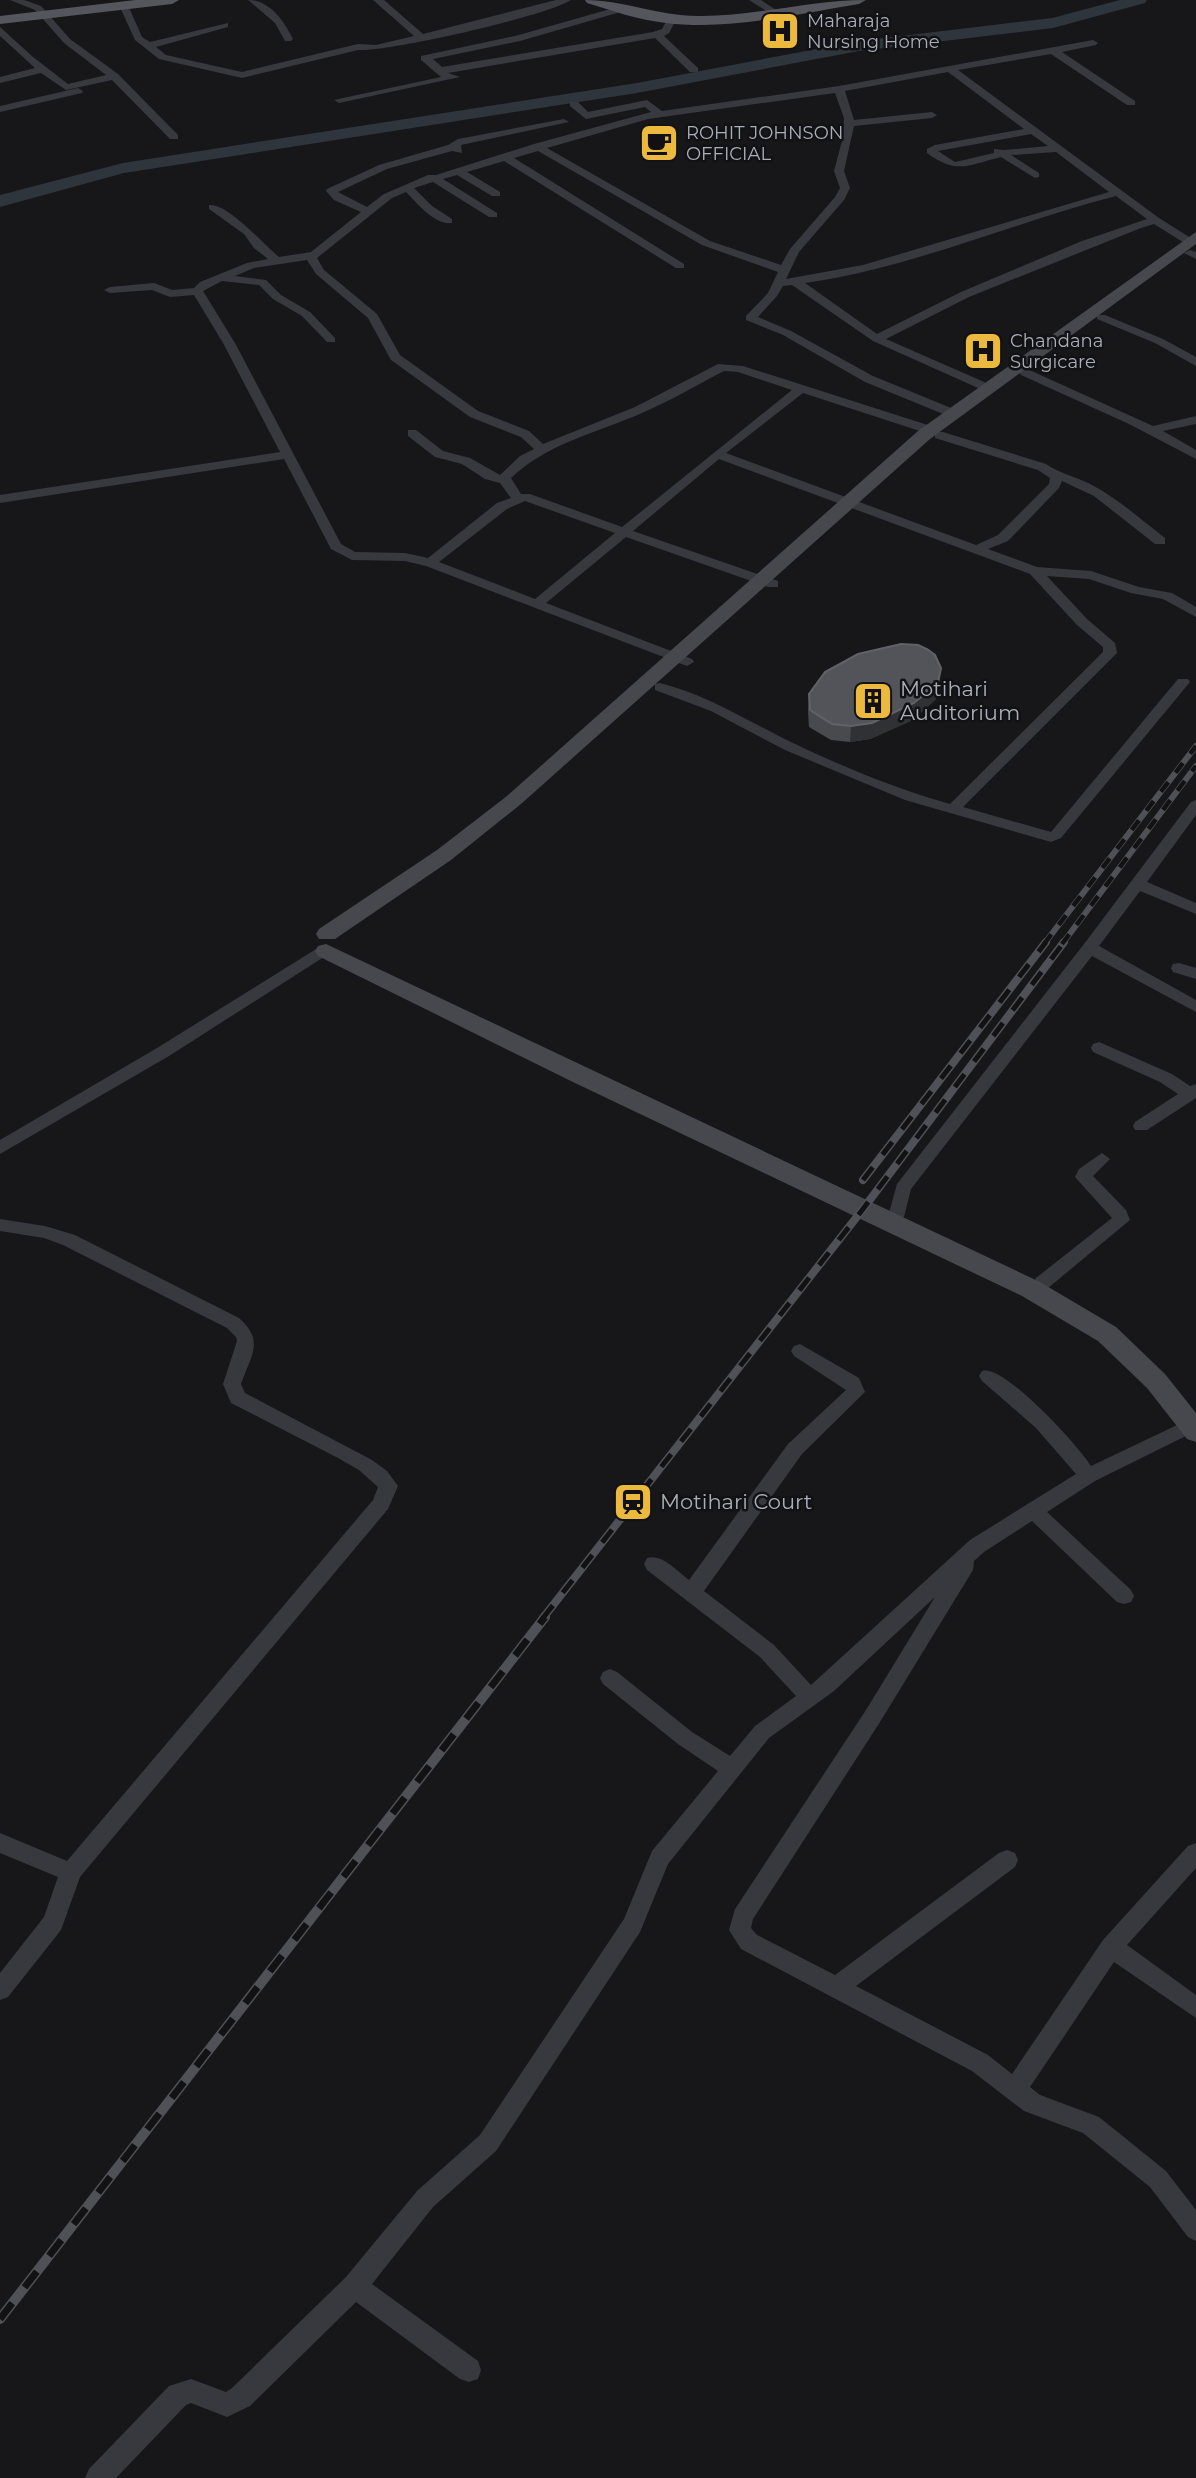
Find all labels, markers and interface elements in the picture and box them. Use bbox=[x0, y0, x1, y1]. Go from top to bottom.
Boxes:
hospital icon: Maharaja Nursing Home bbox=[759, 10, 801, 52]
place label: Maharaja Nursing Home bbox=[807, 10, 940, 53]
cafe icon: ROHIT JOHNSON OFFICIAL bbox=[638, 122, 680, 164]
place label: ROHIT JOHNSON OFFICIAL bbox=[686, 122, 843, 165]
hospital icon: Chandana Surgicare bbox=[962, 330, 1004, 372]
place label: Chandana Surgicare bbox=[1010, 330, 1103, 373]
place label: Motihari Auditorium bbox=[900, 676, 1020, 725]
building icon: Motihari Auditorium bbox=[852, 680, 894, 722]
station icon: Motihari Court bbox=[612, 1481, 654, 1523]
place label: Motihari Court bbox=[660, 1489, 812, 1514]

